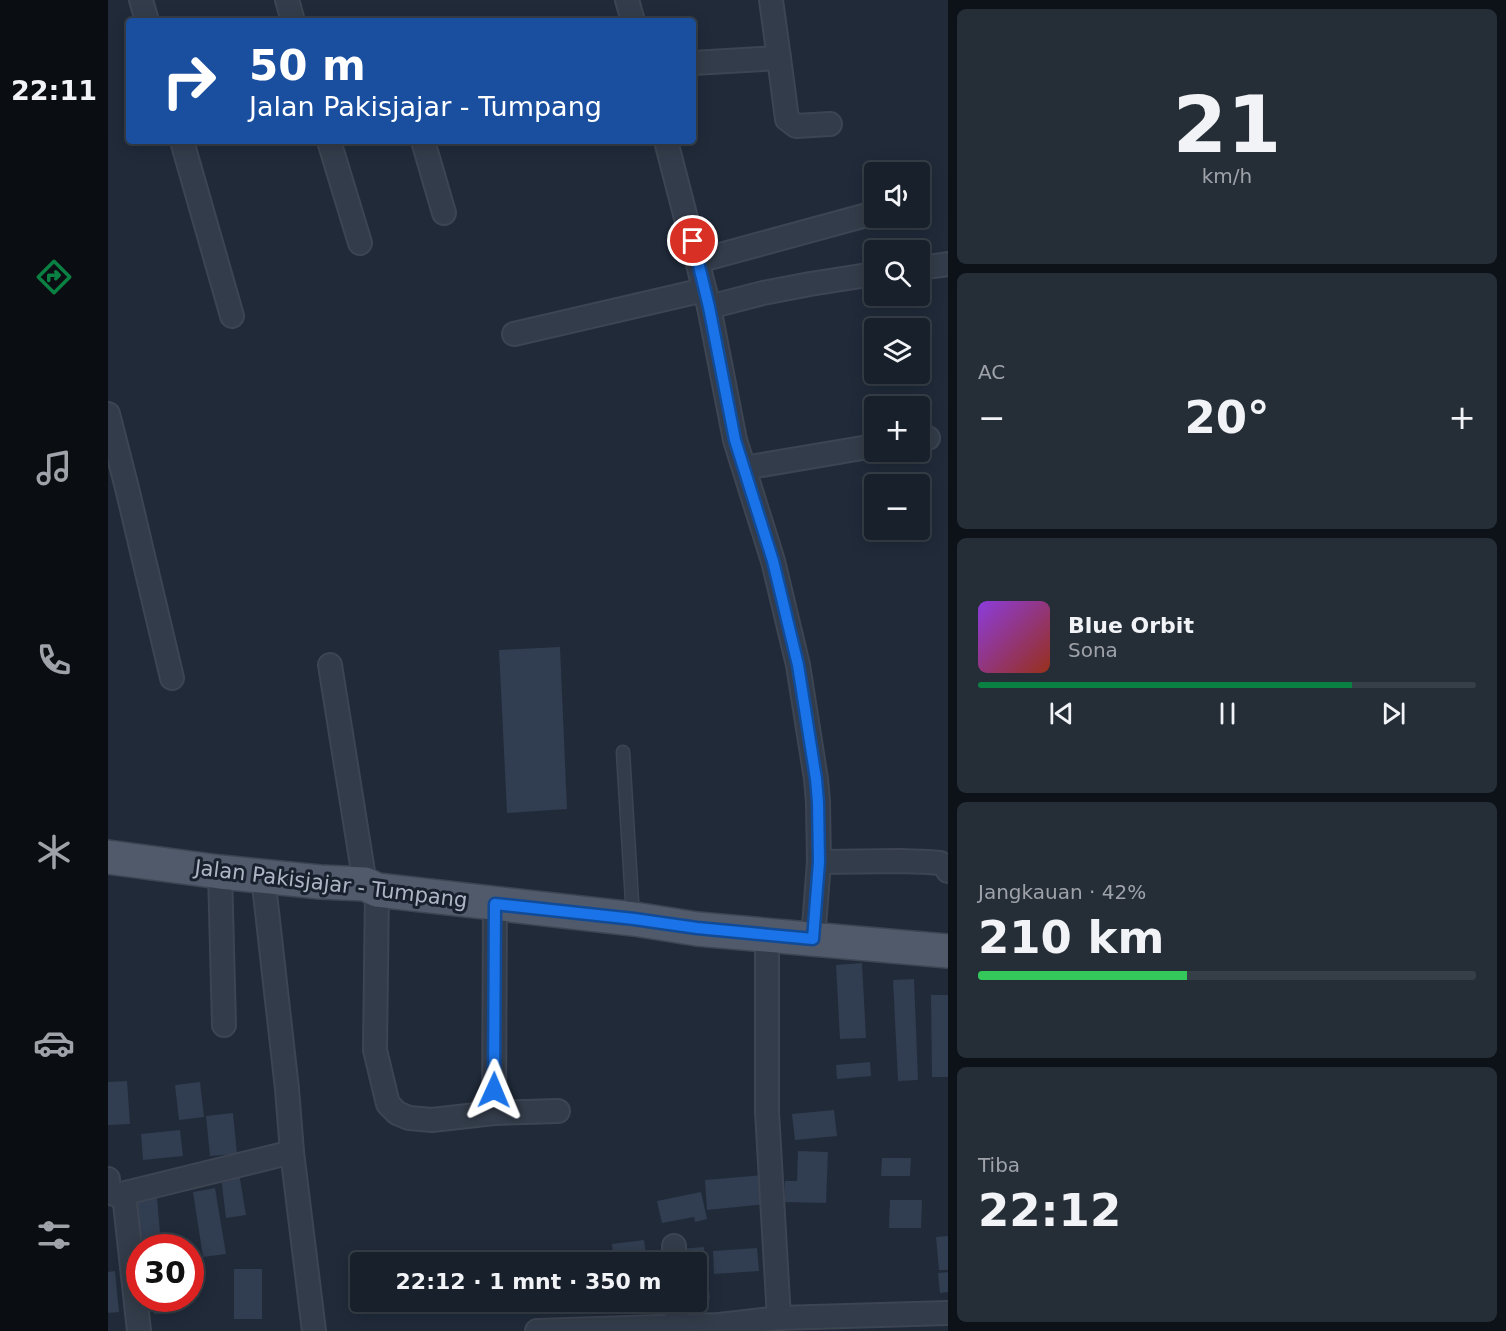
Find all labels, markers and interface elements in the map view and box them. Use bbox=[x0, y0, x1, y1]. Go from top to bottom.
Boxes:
text: 50 m bbox=[249, 41, 366, 90]
icon: right bbox=[150, 42, 228, 120]
text: 22:11 bbox=[11, 75, 97, 106]
text: 21 bbox=[1173, 80, 1281, 170]
text: Jalan Pakisjajar - Tumpang bbox=[249, 91, 602, 122]
map controls bbox=[864, 162, 930, 540]
button: sound bbox=[864, 162, 930, 228]
text: km/h bbox=[1202, 164, 1252, 188]
pin bbox=[667, 215, 718, 266]
icon: arrive bbox=[676, 224, 709, 257]
button: search bbox=[864, 240, 930, 306]
icon: directions bbox=[33, 256, 75, 298]
button: layers bbox=[864, 318, 930, 384]
text: AC bbox=[978, 360, 1005, 384]
text: 20° bbox=[1184, 391, 1270, 444]
button: + bbox=[864, 396, 930, 462]
text: − bbox=[978, 398, 1006, 437]
text: + bbox=[1448, 398, 1476, 437]
icon: music bbox=[33, 447, 75, 489]
button: − bbox=[864, 474, 930, 540]
text: Blue Orbit bbox=[1068, 613, 1194, 638]
text: Sona bbox=[1068, 638, 1118, 662]
icon: phone bbox=[33, 639, 75, 681]
icon: previous bbox=[1045, 697, 1078, 730]
icon: pause bbox=[1211, 697, 1244, 730]
icon: next bbox=[1377, 697, 1410, 730]
icon: climate bbox=[33, 831, 75, 873]
street label: Jalan Pakisjajar - Tumpang bbox=[191, 855, 469, 913]
text: Jangkauan · 42% bbox=[978, 880, 1146, 904]
text: 210 km bbox=[978, 911, 1164, 964]
icon: car bbox=[33, 1022, 75, 1064]
position arrow bbox=[462, 1058, 526, 1122]
text: Tiba bbox=[978, 1153, 1020, 1177]
text: 22:12 bbox=[978, 1184, 1121, 1237]
icon: filters bbox=[33, 1214, 75, 1256]
speed limit sign: 30 bbox=[126, 1234, 204, 1312]
text: 22:12 · 1 mnt · 350 m bbox=[396, 1269, 661, 1294]

